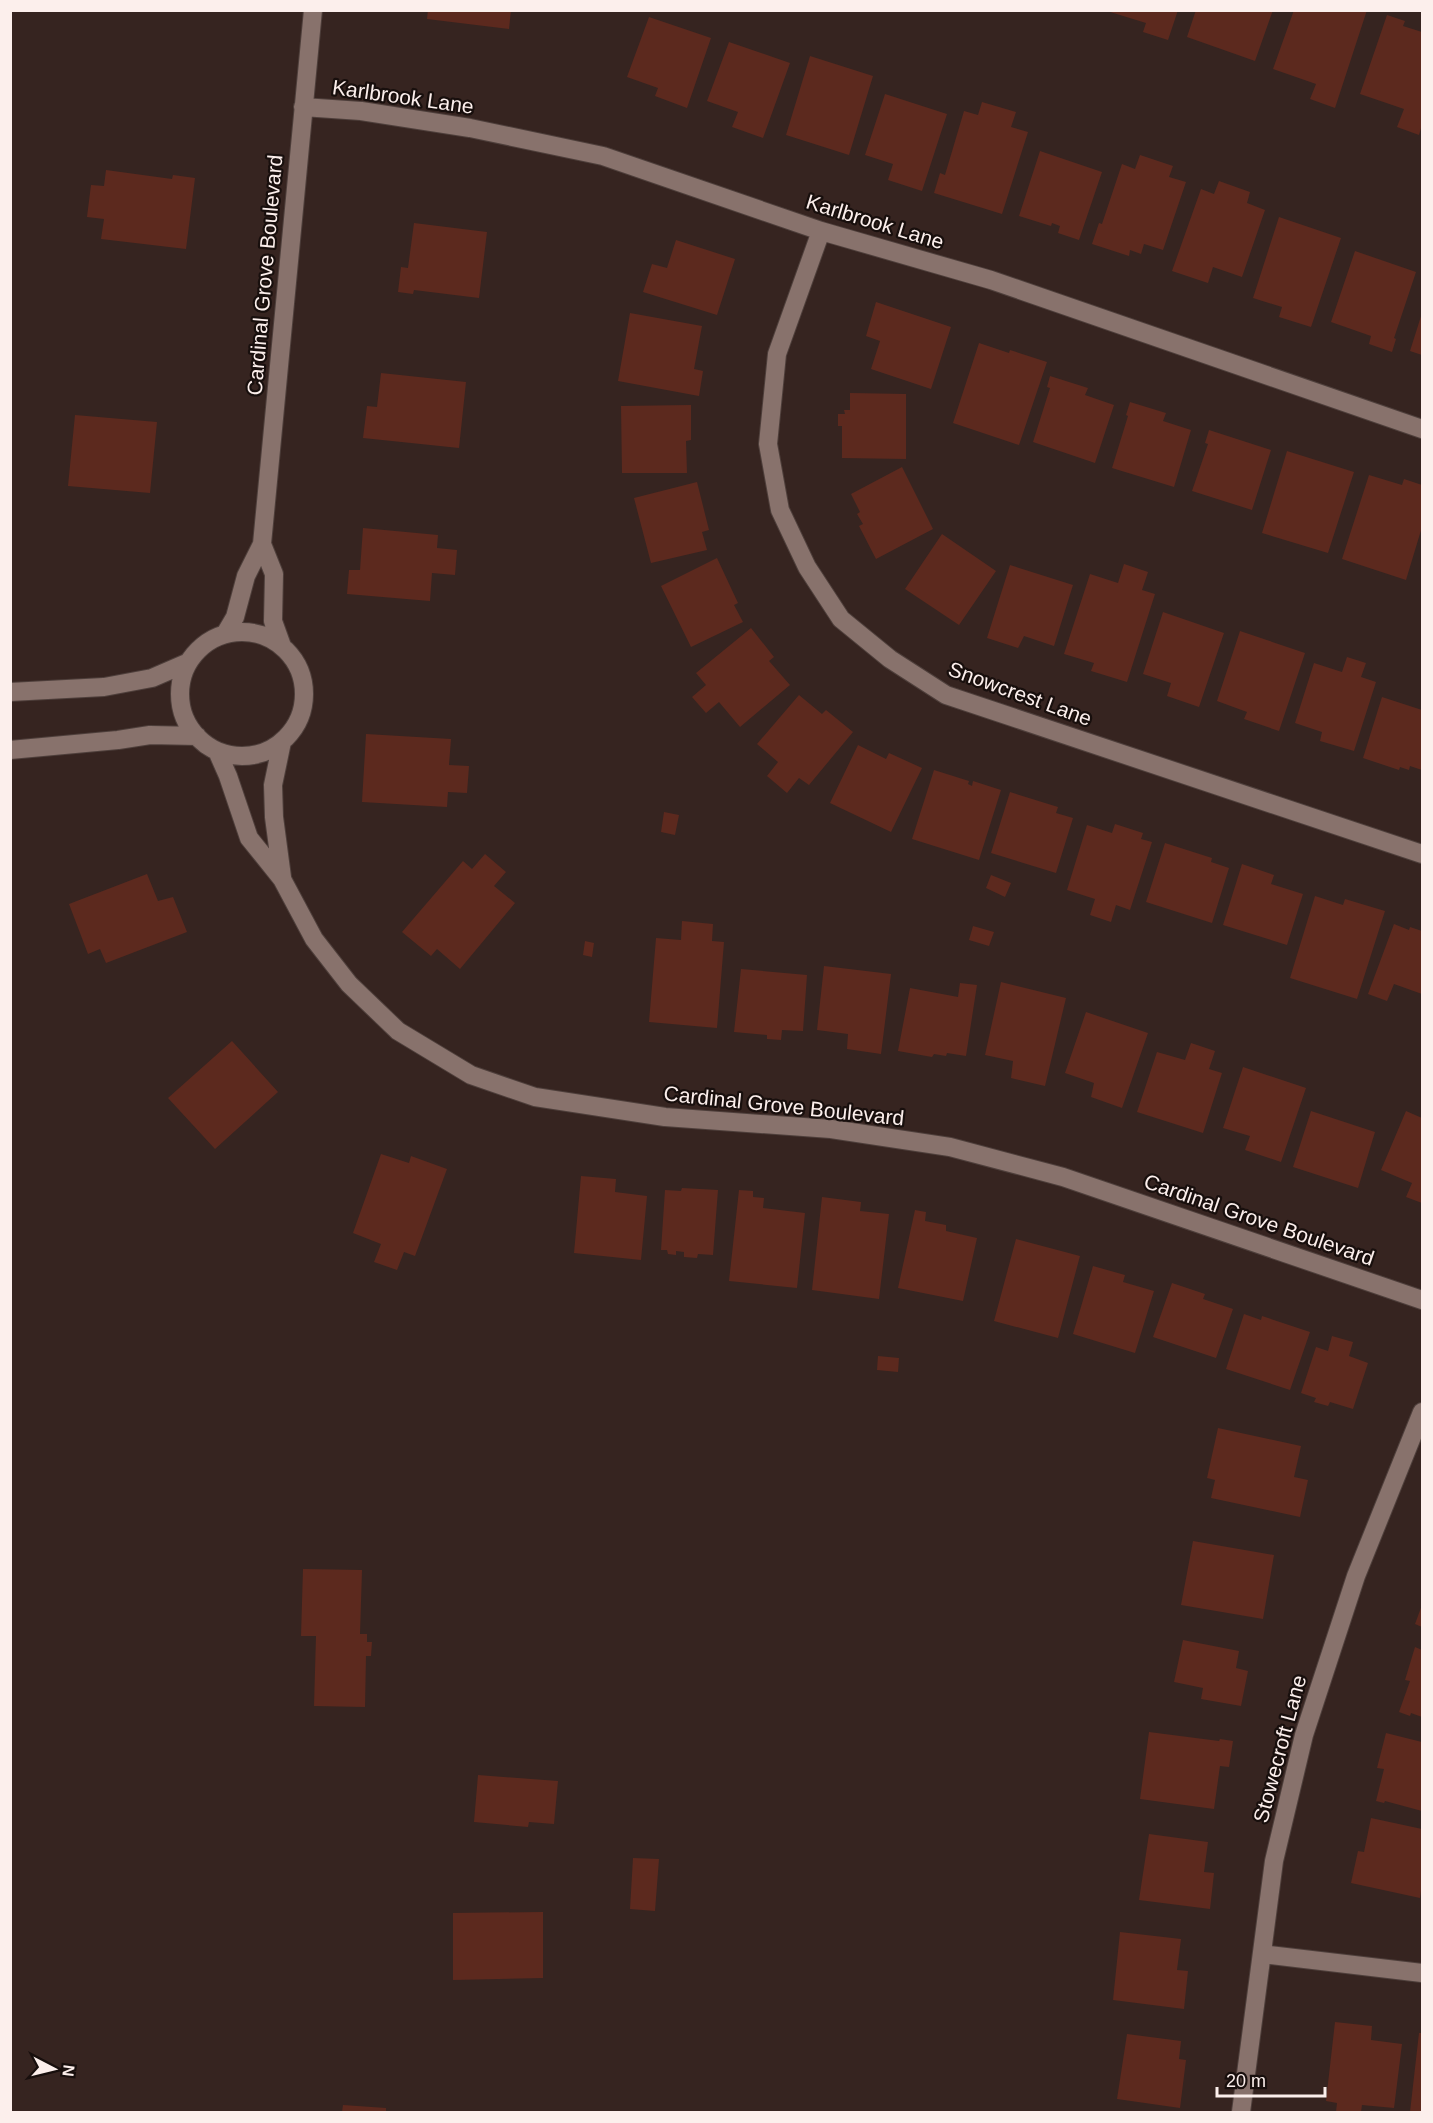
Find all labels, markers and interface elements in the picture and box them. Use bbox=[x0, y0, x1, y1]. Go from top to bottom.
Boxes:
street label: Karlbrook Lane bbox=[331, 75, 475, 118]
street label: Cardinal Grove Boulevard bbox=[243, 154, 286, 396]
street label: Karlbrook Lane bbox=[804, 190, 947, 253]
street label: Snowcrest Lane bbox=[945, 657, 1095, 730]
street label: Cardinal Grove Boulevard bbox=[663, 1081, 905, 1130]
street label: Cardinal Grove Boulevard bbox=[1141, 1169, 1377, 1270]
street label: Stowecroft Lane bbox=[1249, 1673, 1310, 1825]
north arrow bbox=[24, 2039, 84, 2099]
scale bar bbox=[1217, 2060, 1325, 2098]
text: N bbox=[59, 2064, 78, 2078]
text: 20 m bbox=[1226, 2071, 1266, 2091]

